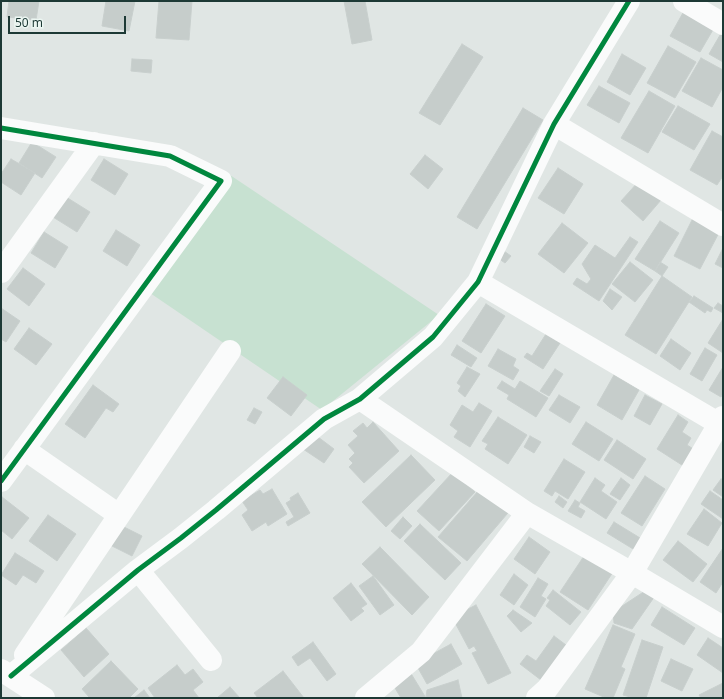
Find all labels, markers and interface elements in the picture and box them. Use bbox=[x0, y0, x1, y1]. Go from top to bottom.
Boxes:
scale bar bbox=[10, 8, 128, 34]
text: 50 m bbox=[15, 14, 43, 31]

